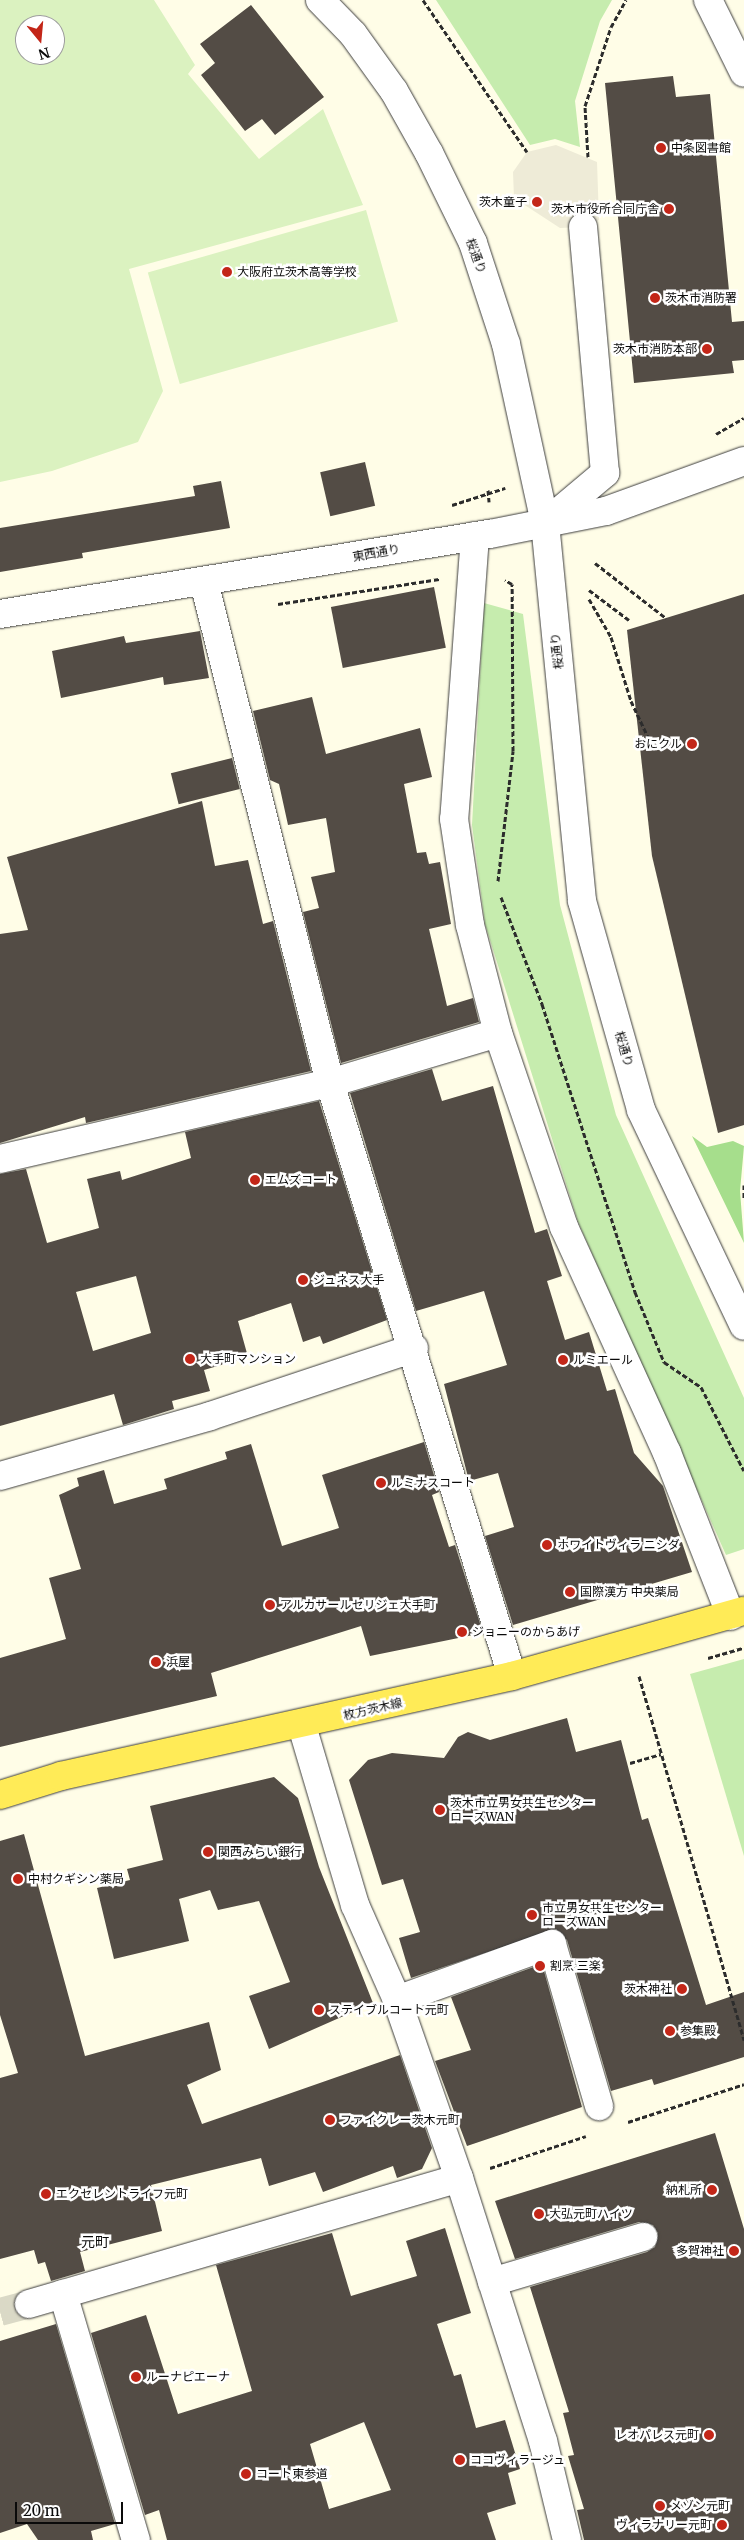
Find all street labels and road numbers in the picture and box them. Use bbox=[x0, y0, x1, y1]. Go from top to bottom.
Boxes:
street label: 桜通り bbox=[463, 237, 489, 275]
street label: 東西通り bbox=[351, 542, 401, 564]
street label: 桜通り bbox=[548, 632, 566, 670]
street label: 桜通り bbox=[612, 1030, 636, 1068]
street label: 枚方茨木線 bbox=[342, 1695, 404, 1723]

